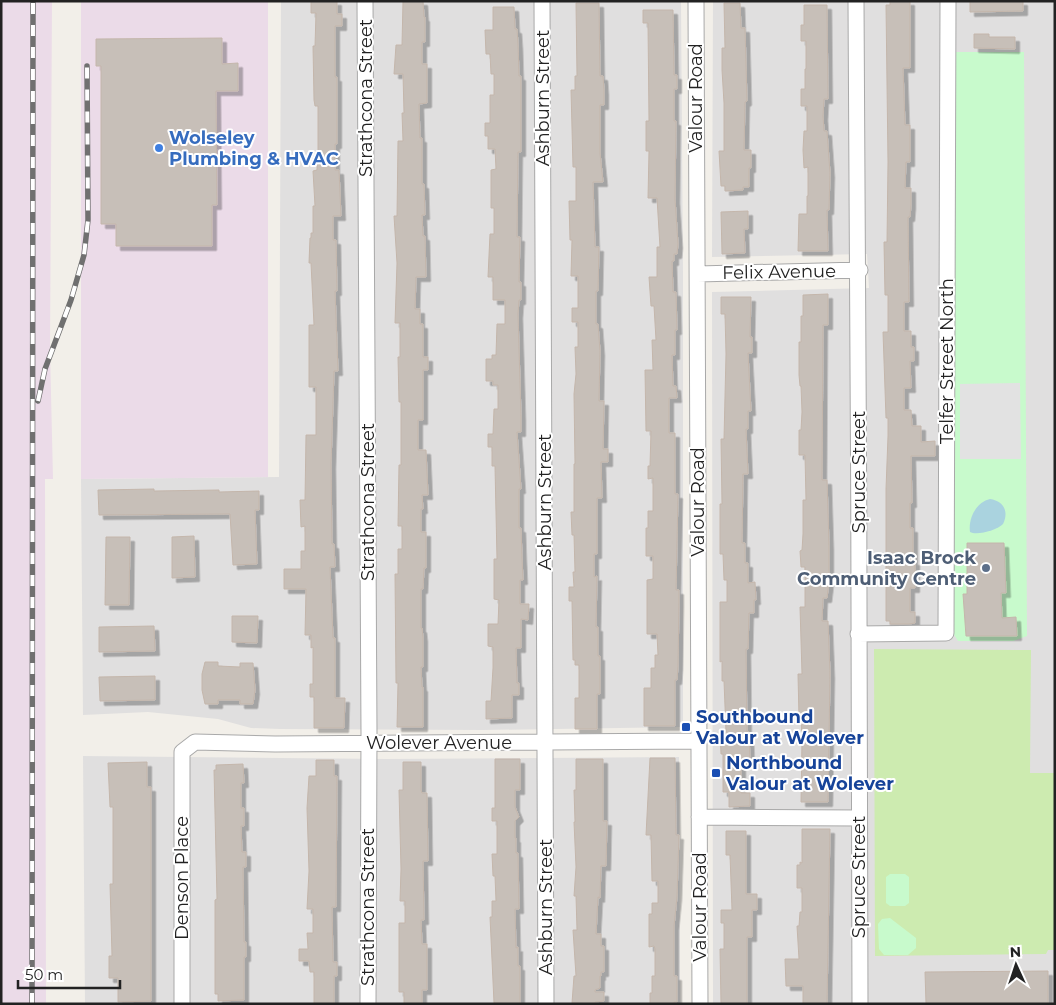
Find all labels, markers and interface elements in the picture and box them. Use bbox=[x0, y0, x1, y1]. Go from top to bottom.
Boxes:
street label: Strathcona Street bbox=[355, 19, 377, 177]
street label: Ashburn Street bbox=[532, 30, 554, 166]
street label: Valour Road bbox=[685, 43, 707, 153]
place label: Wolseley Plumbing & HVAC bbox=[169, 127, 339, 170]
marker: Wolseley Plumbing & HVAC bbox=[153, 142, 165, 154]
street label: Felix Avenue bbox=[722, 260, 836, 284]
street label: Telfer Street North bbox=[936, 278, 958, 444]
street label: Spruce Street bbox=[848, 411, 870, 533]
street label: Strathcona Street bbox=[357, 423, 379, 581]
street label: Ashburn Street bbox=[534, 434, 556, 570]
street label: Valour Road bbox=[687, 447, 709, 557]
place label: Isaac Brock Community Centre bbox=[797, 547, 976, 590]
marker: Isaac Brock Community Centre bbox=[980, 562, 992, 574]
place label: Southbound Valour at Wolever bbox=[695, 706, 864, 749]
marker: Southbound Valour at Wolever bbox=[680, 721, 692, 733]
street label: Wolever Avenue bbox=[366, 732, 512, 754]
place label: Northbound Valour at Wolever bbox=[725, 752, 894, 795]
marker: Northbound Valour at Wolever bbox=[710, 767, 722, 779]
street label: Denson Place bbox=[171, 816, 193, 940]
street label: Spruce Street bbox=[848, 816, 870, 938]
street label: Strathcona Street bbox=[357, 828, 379, 986]
street label: Ashburn Street bbox=[535, 839, 557, 975]
street label: Valour Road bbox=[689, 852, 711, 962]
north arrow bbox=[991, 940, 1041, 990]
text: N bbox=[1009, 943, 1021, 961]
scale bar bbox=[18, 958, 120, 990]
text: 50 m bbox=[25, 965, 63, 984]

